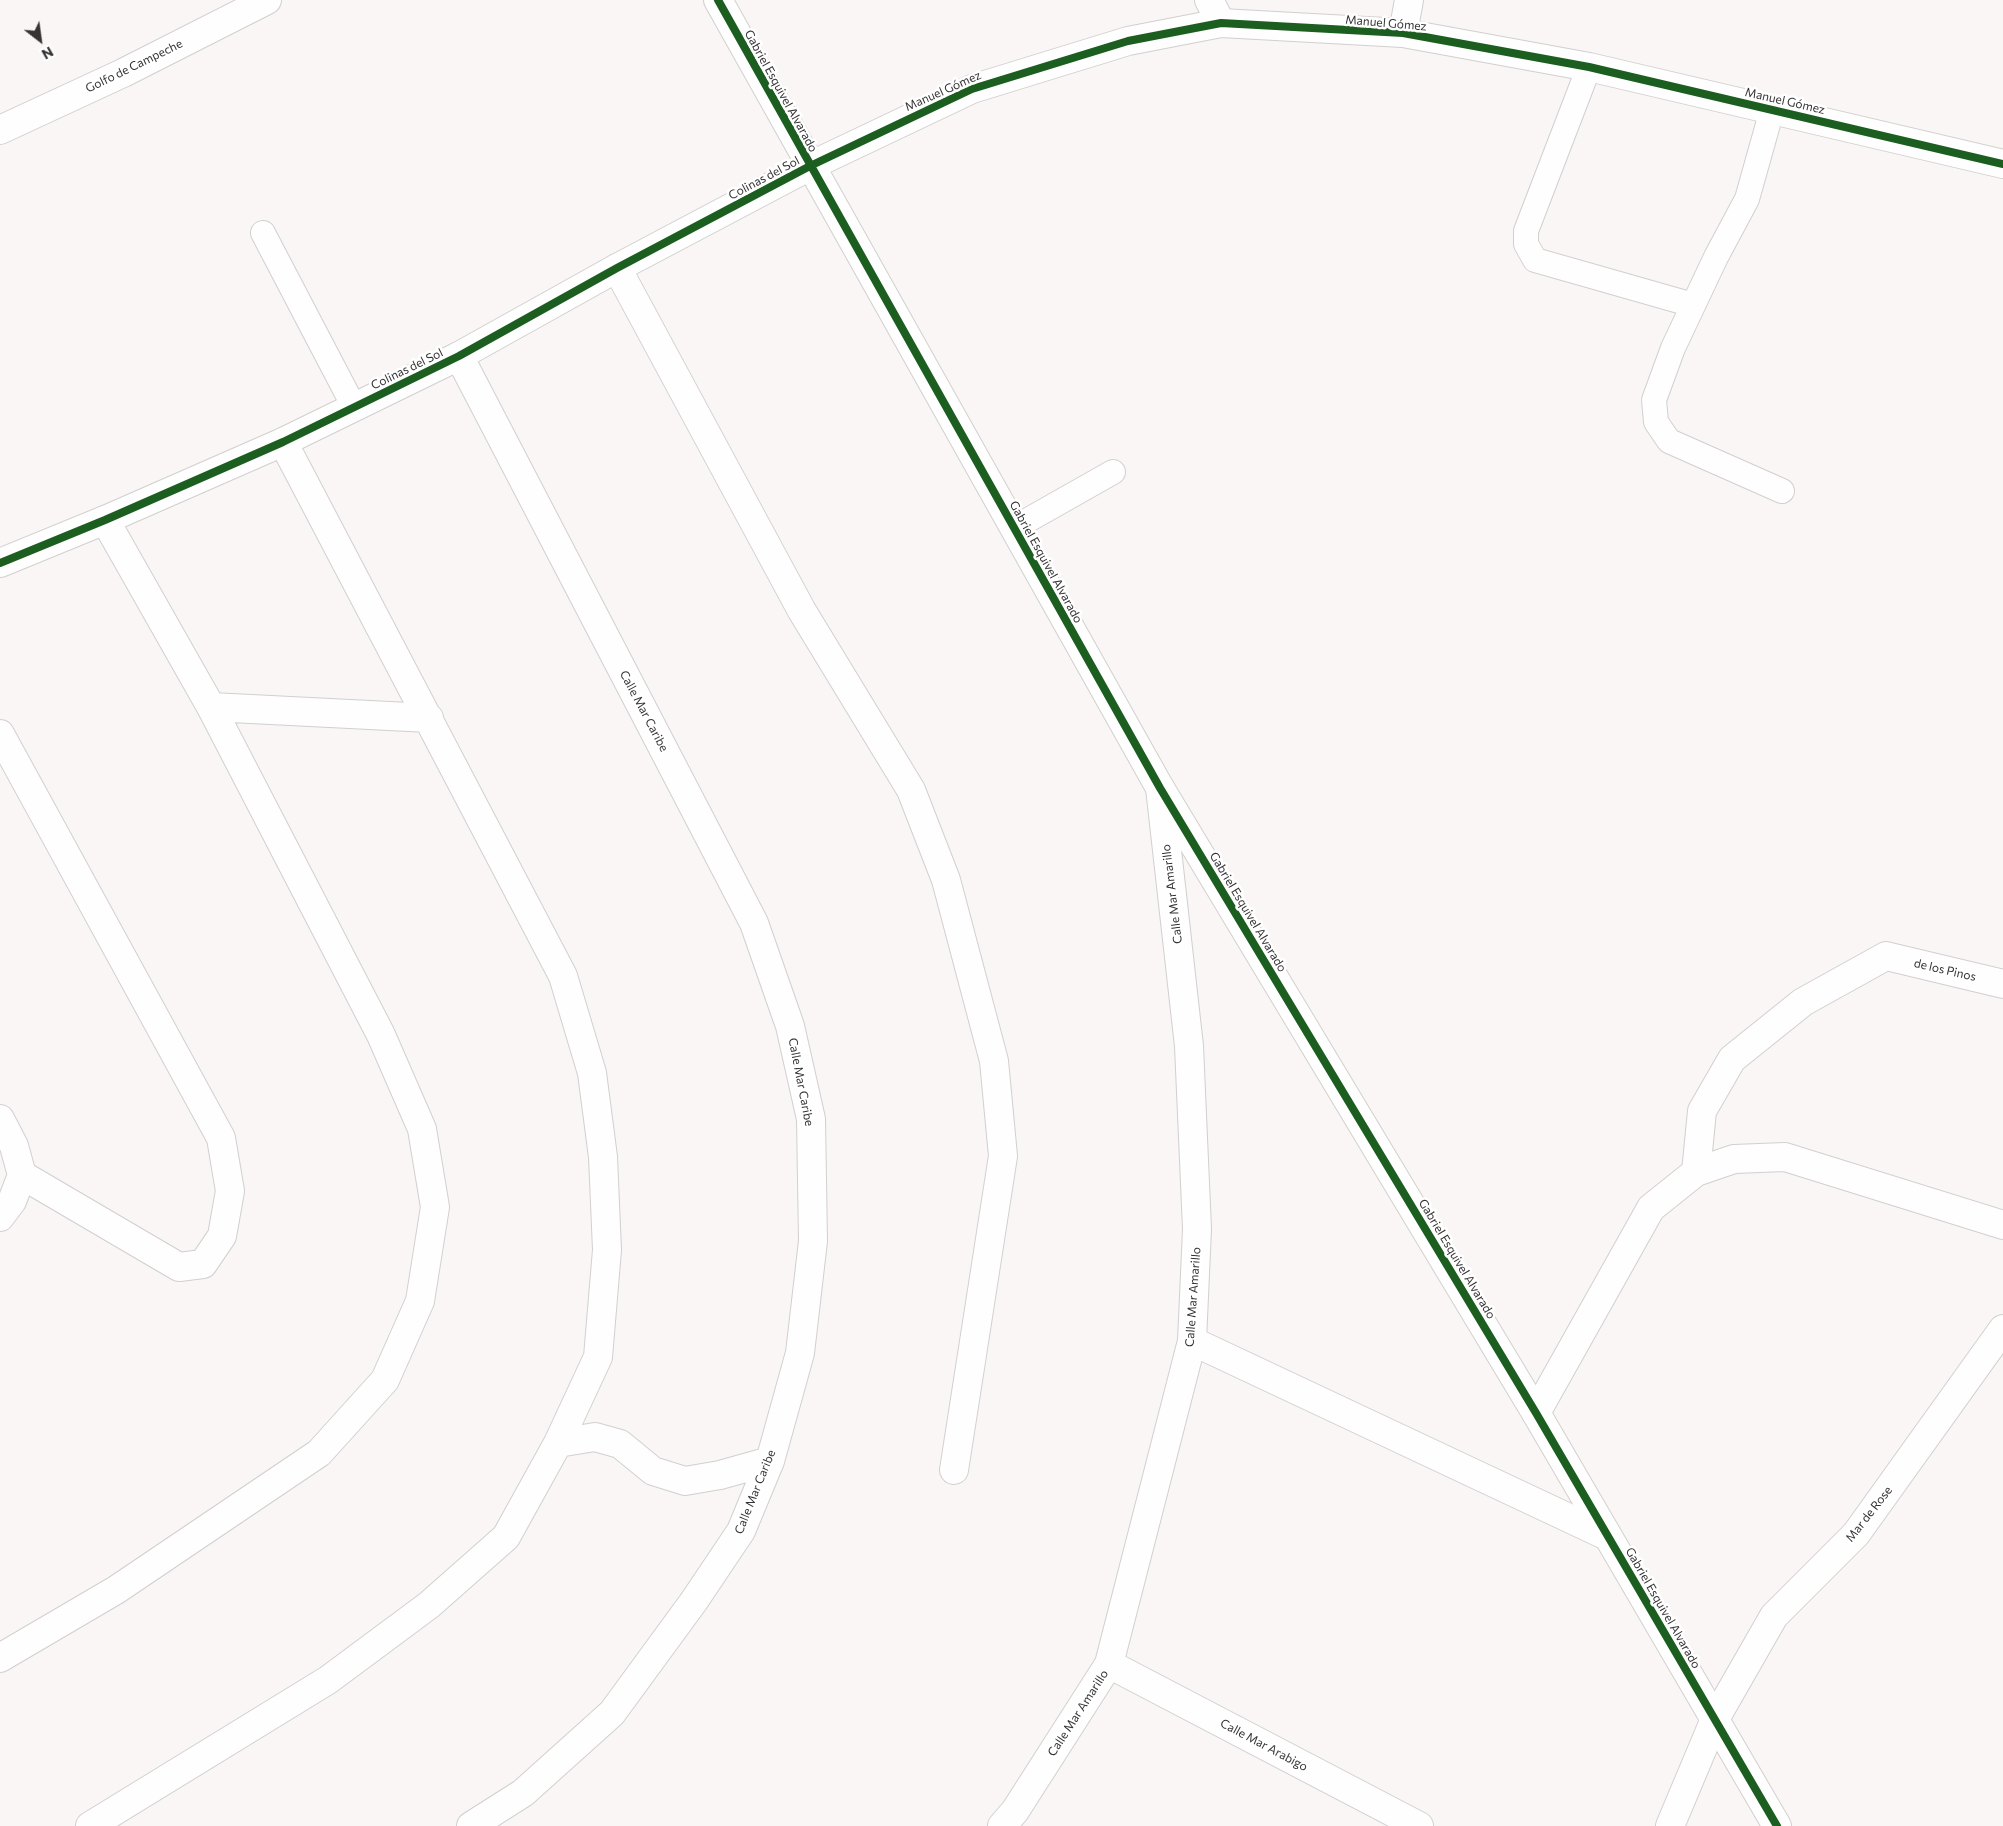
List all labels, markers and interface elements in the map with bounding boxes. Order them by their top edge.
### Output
street label: Manuel Gómez [1345,12,1427,34]
north arrow [15,15,65,65]
street label: Gabriel Esquivel Alvarado [741,27,821,155]
street label: Golfo de Campeche [83,36,185,96]
text: N [39,43,57,63]
street label: Manuel Gómez [903,68,983,114]
street label: Manuel Gómez [1744,85,1826,117]
street label: Colinas del Sol [726,153,802,203]
street label: Colinas del Sol [369,345,445,393]
street label: Gabriel Esquivel Alvarado [1006,498,1086,626]
street label: Calle Mar Caribe [617,668,671,754]
street label: Calle Mar Amarillo [1159,843,1185,945]
street label: Gabriel Esquivel Alvarado [1206,849,1290,975]
street label: de los Pinos [1912,956,1978,984]
street label: Calle Mar Caribe [785,1037,817,1127]
street label: Gabriel Esquivel Alvarado [1415,1196,1499,1322]
street label: Calle Mar Amarillo [1182,1247,1204,1347]
street label: Calle Mar Caribe [732,1448,778,1536]
street label: Mar de Rose [1843,1483,1895,1545]
street label: Gabriel Esquivel Alvarado [1622,1545,1704,1671]
street label: Calle Mar Amarillo [1045,1667,1111,1759]
street label: Calle Mar Arabigo [1218,1716,1310,1774]

